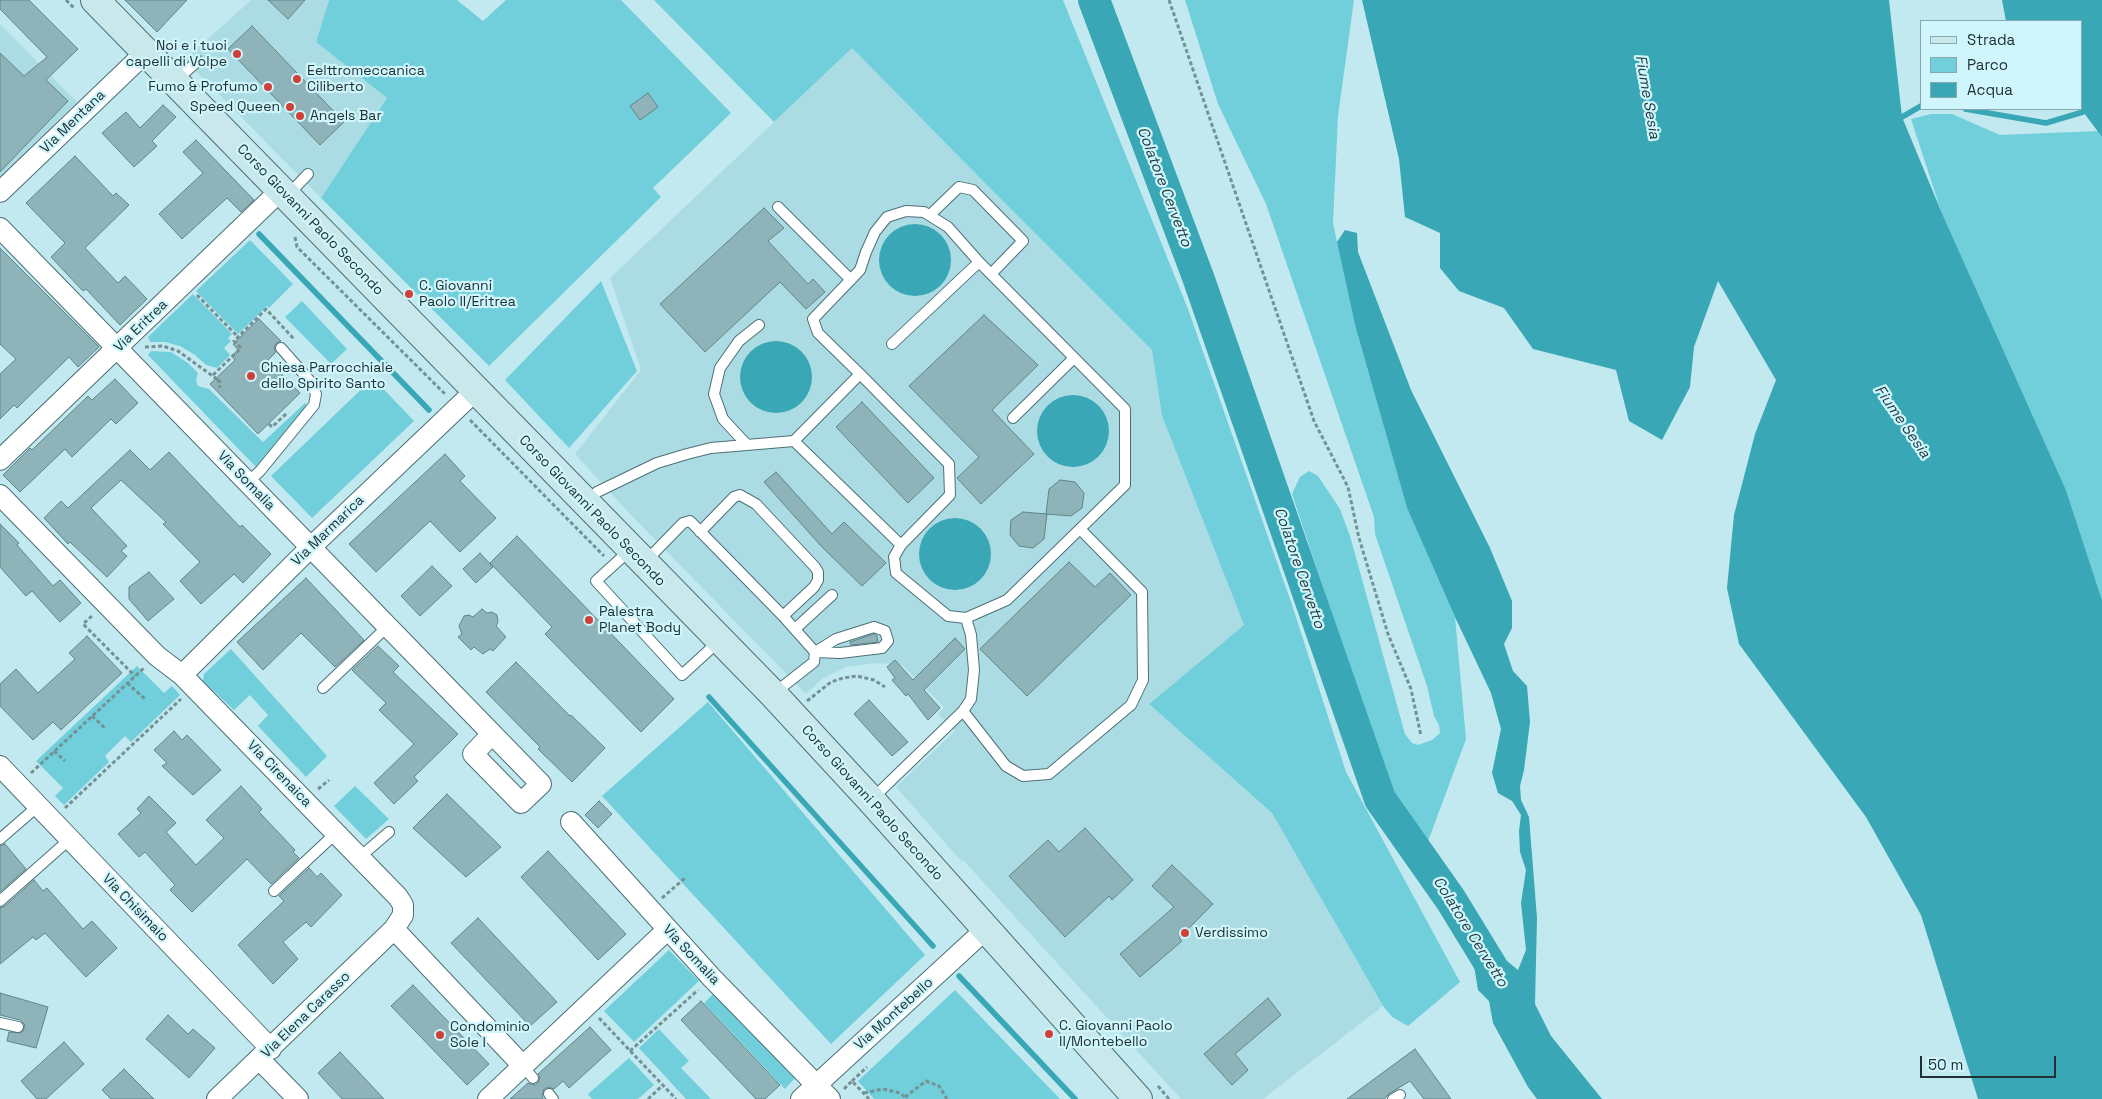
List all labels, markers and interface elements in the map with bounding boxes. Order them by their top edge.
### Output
legend [1920,20,2082,110]
text: Strada [1967,30,2015,49]
place label: Noi e i tuoi capelli di Volpe [126,38,227,70]
marker: Noi e i tuoi capelli di Volpe [231,48,243,60]
water label: Fiume Sesia [1631,54,1663,140]
text: Parco [1967,55,2008,74]
place label: Eelttromeccanica Ciliberto [307,63,425,95]
marker: Eelttromeccanica Ciliberto [291,73,303,85]
place label: Fumo & Profumo [148,79,258,95]
text: Acqua [1967,80,2013,99]
marker: Fumo & Profumo [262,81,274,93]
street label: Via Mentana [37,87,109,157]
place label: Speed Queen [190,99,280,115]
marker: Speed Queen [284,101,296,113]
place label: Angels Bar [310,108,382,124]
marker: Angels Bar [294,110,306,122]
water label: Colatore Cervetto [1133,125,1195,249]
street label: Corso Giovanni Paolo Secondo [233,141,387,299]
place label: C. Giovanni Paolo II/Eritrea [419,278,516,310]
marker: C. Giovanni Paolo II/Eritrea [403,288,415,300]
street label: Via Eritrea [111,296,171,356]
place label: Chiesa Parrocchiale dello Spirito Santo [261,360,393,392]
marker: Chiesa Parrocchiale dello Spirito Santo [245,370,257,382]
water label: Fiume Sesia [1870,382,1934,462]
street label: Corso Giovanni Paolo Secondo [515,432,669,590]
street label: Via Somalia [214,448,278,514]
street label: Via Marmarica [288,492,368,570]
water label: Colatore Cervetto [1270,505,1328,631]
place label: Palestra Planet Body [599,604,681,636]
marker: Palestra Planet Body [583,614,595,626]
street label: Corso Giovanni Paolo Secondo [798,722,946,884]
street label: Via Cirenaica [243,737,315,811]
street label: Via Chisimaio [98,871,172,945]
water label: Colatore Cervetto [1429,874,1511,990]
street label: Via Somalia [659,921,723,989]
place label: Verdissimo [1195,925,1268,941]
marker: Verdissimo [1179,927,1191,939]
street label: Via Elena Carasso [258,968,354,1062]
street label: Via Montebello [851,974,937,1054]
place label: C. Giovanni Paolo II/Montebello [1059,1018,1173,1050]
place label: Condominio Sole I [450,1019,530,1052]
marker: C. Giovanni Paolo II/Montebello [1043,1028,1055,1040]
marker: Condominio Sole I [434,1029,446,1041]
scale bar [1922,1046,2058,1078]
text: 50 m [1928,1055,1963,1074]

